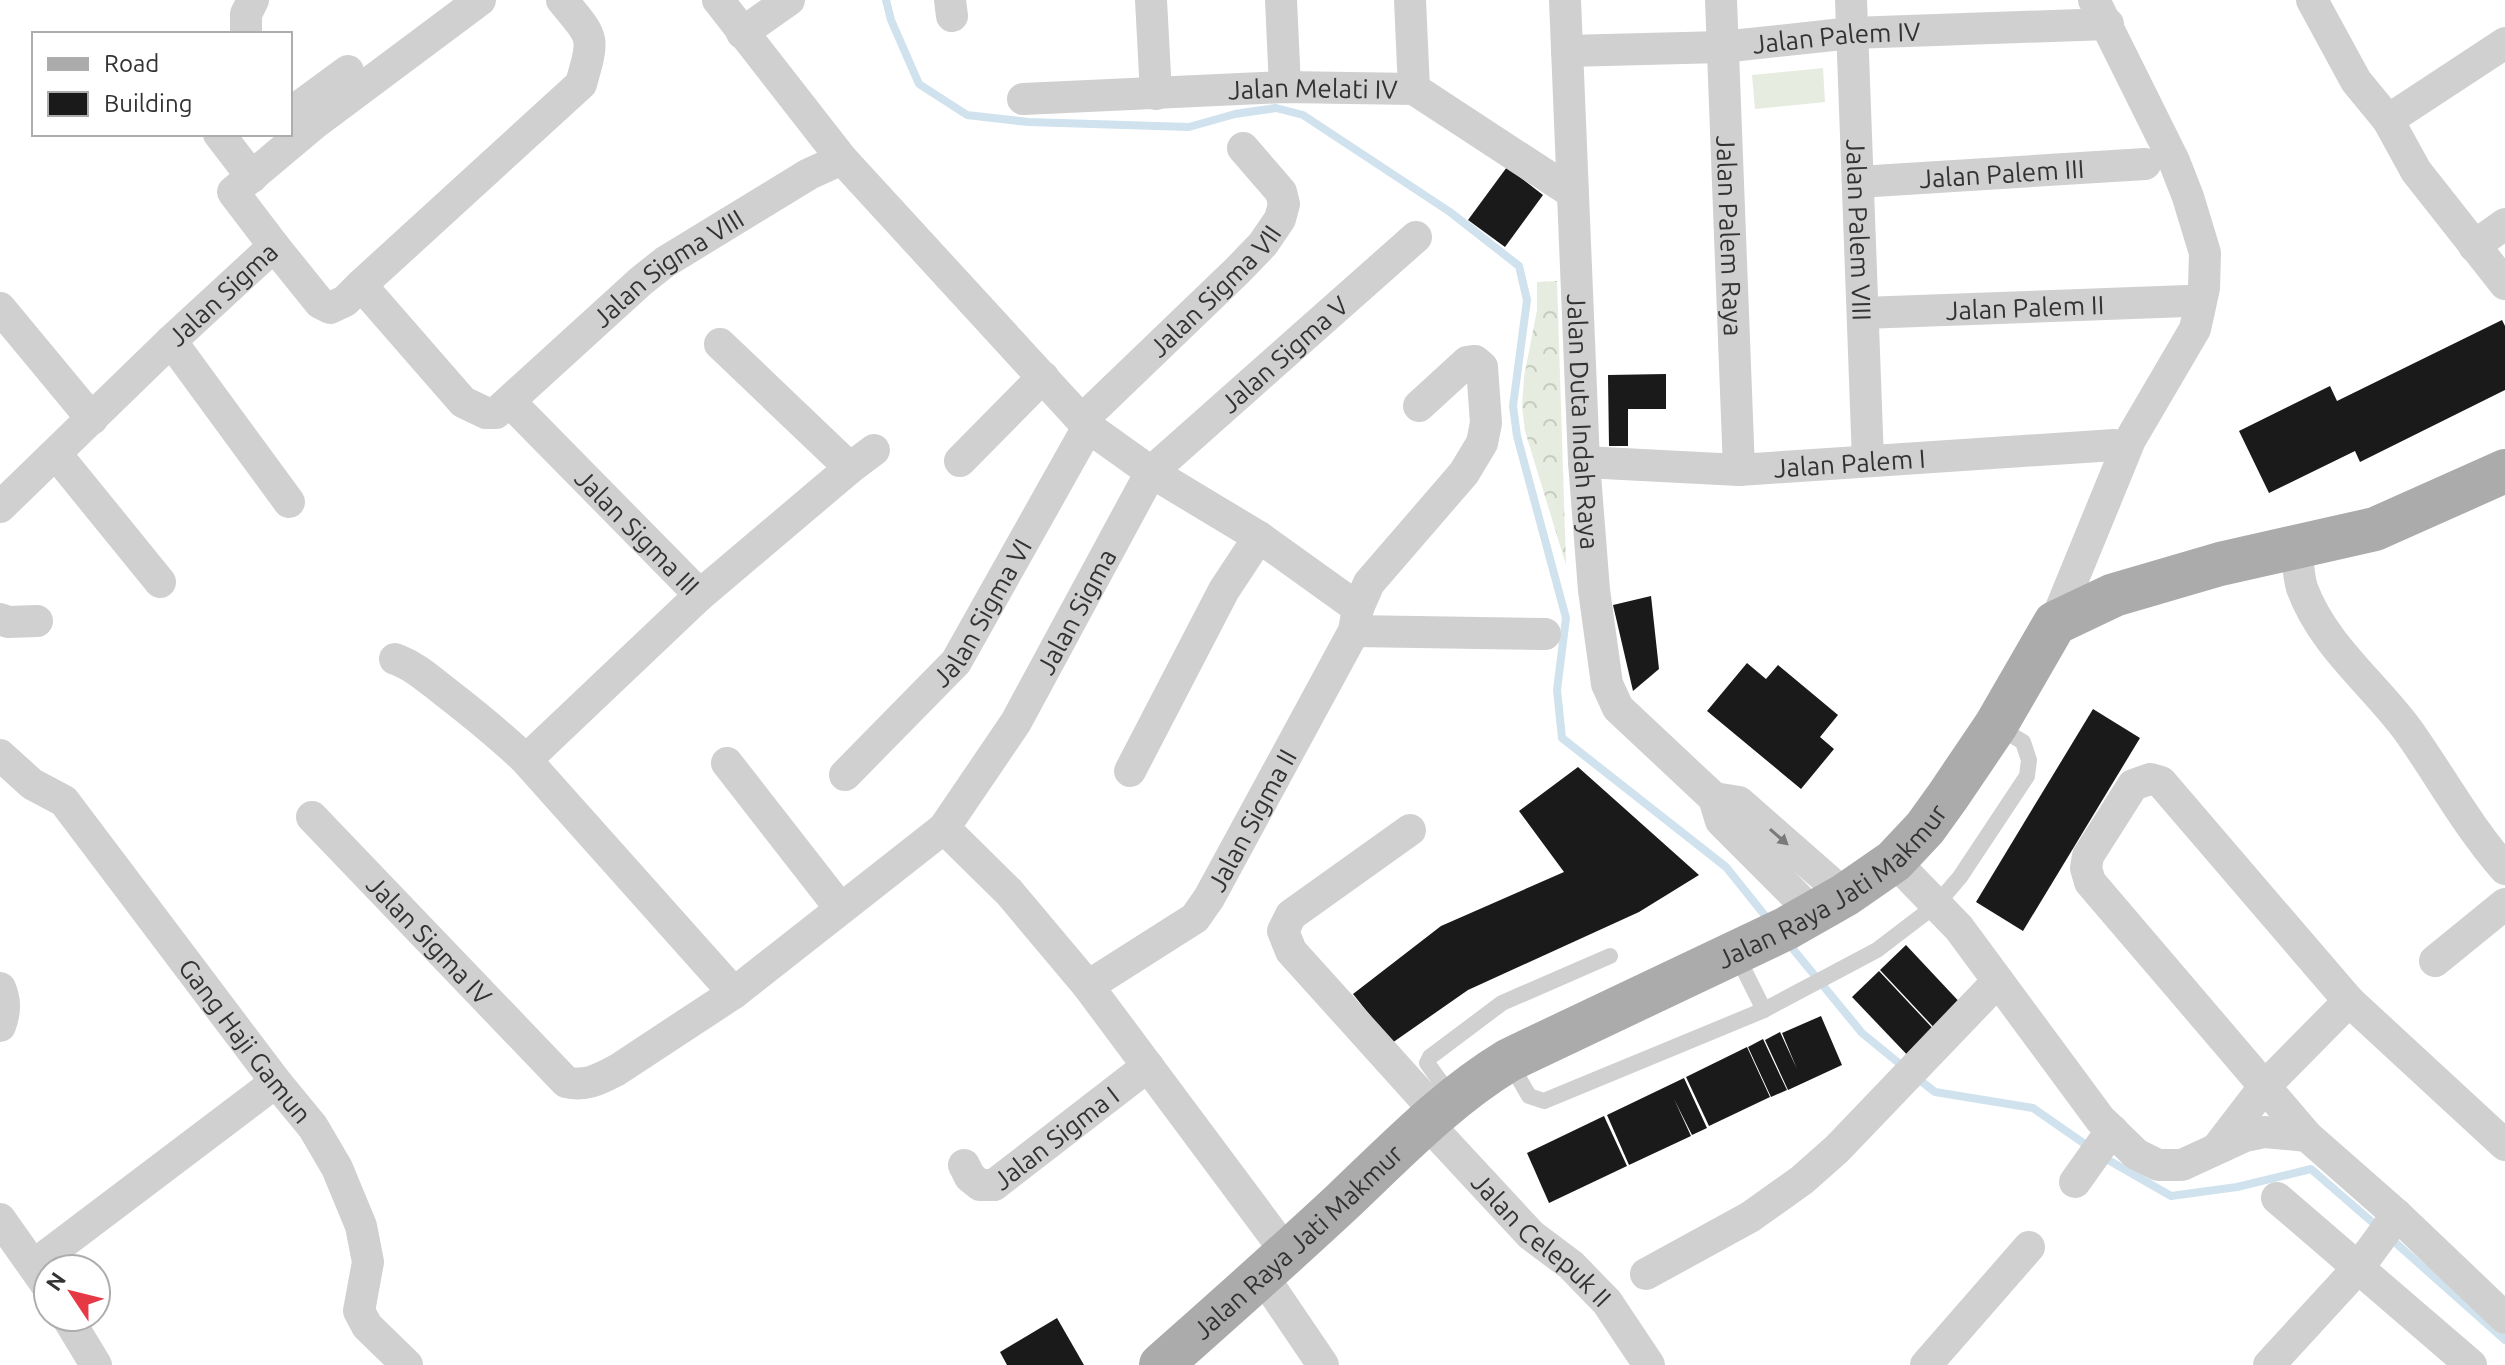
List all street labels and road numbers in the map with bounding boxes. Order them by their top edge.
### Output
street label: Jalan Palem IV [1751,16,1922,58]
street label: Jalan Melati IV [1227,72,1398,104]
street label: Jalan Palem Raya [1712,135,1748,337]
street label: Jalan Palem VIII [1842,138,1877,321]
street label: Jalan Palem III [1918,153,2085,193]
street label: Jalan Sigma VIII [586,203,749,333]
street label: Jalan Sigma VII [1141,216,1283,364]
street label: Jalan Sigma [162,236,283,351]
street label: Jalan Sigma V [1213,290,1353,420]
street label: Jalan Palem II [1945,290,2105,324]
street label: Jalan Duta Indah Raya [1563,293,1605,551]
street label: Jalan Palem I [1773,443,1926,482]
street label: Jalan Sigma III [570,463,706,600]
street label: Jalan Sigma VI [926,534,1037,692]
street label: Jalan Sigma [1030,544,1121,679]
street label: Jalan Sigma II [1201,744,1302,896]
street label: Jalan Raya Jati Makmur [1712,798,1952,974]
street label: Jalan Sigma IV [361,869,498,1010]
street label: Gang Haji Gamun [173,953,318,1128]
street label: Jalan Sigma I [987,1080,1124,1195]
street label: Jalan Raya Jati Makmur [1187,1138,1408,1345]
street label: Jalan Celepuk II [1466,1167,1617,1312]

